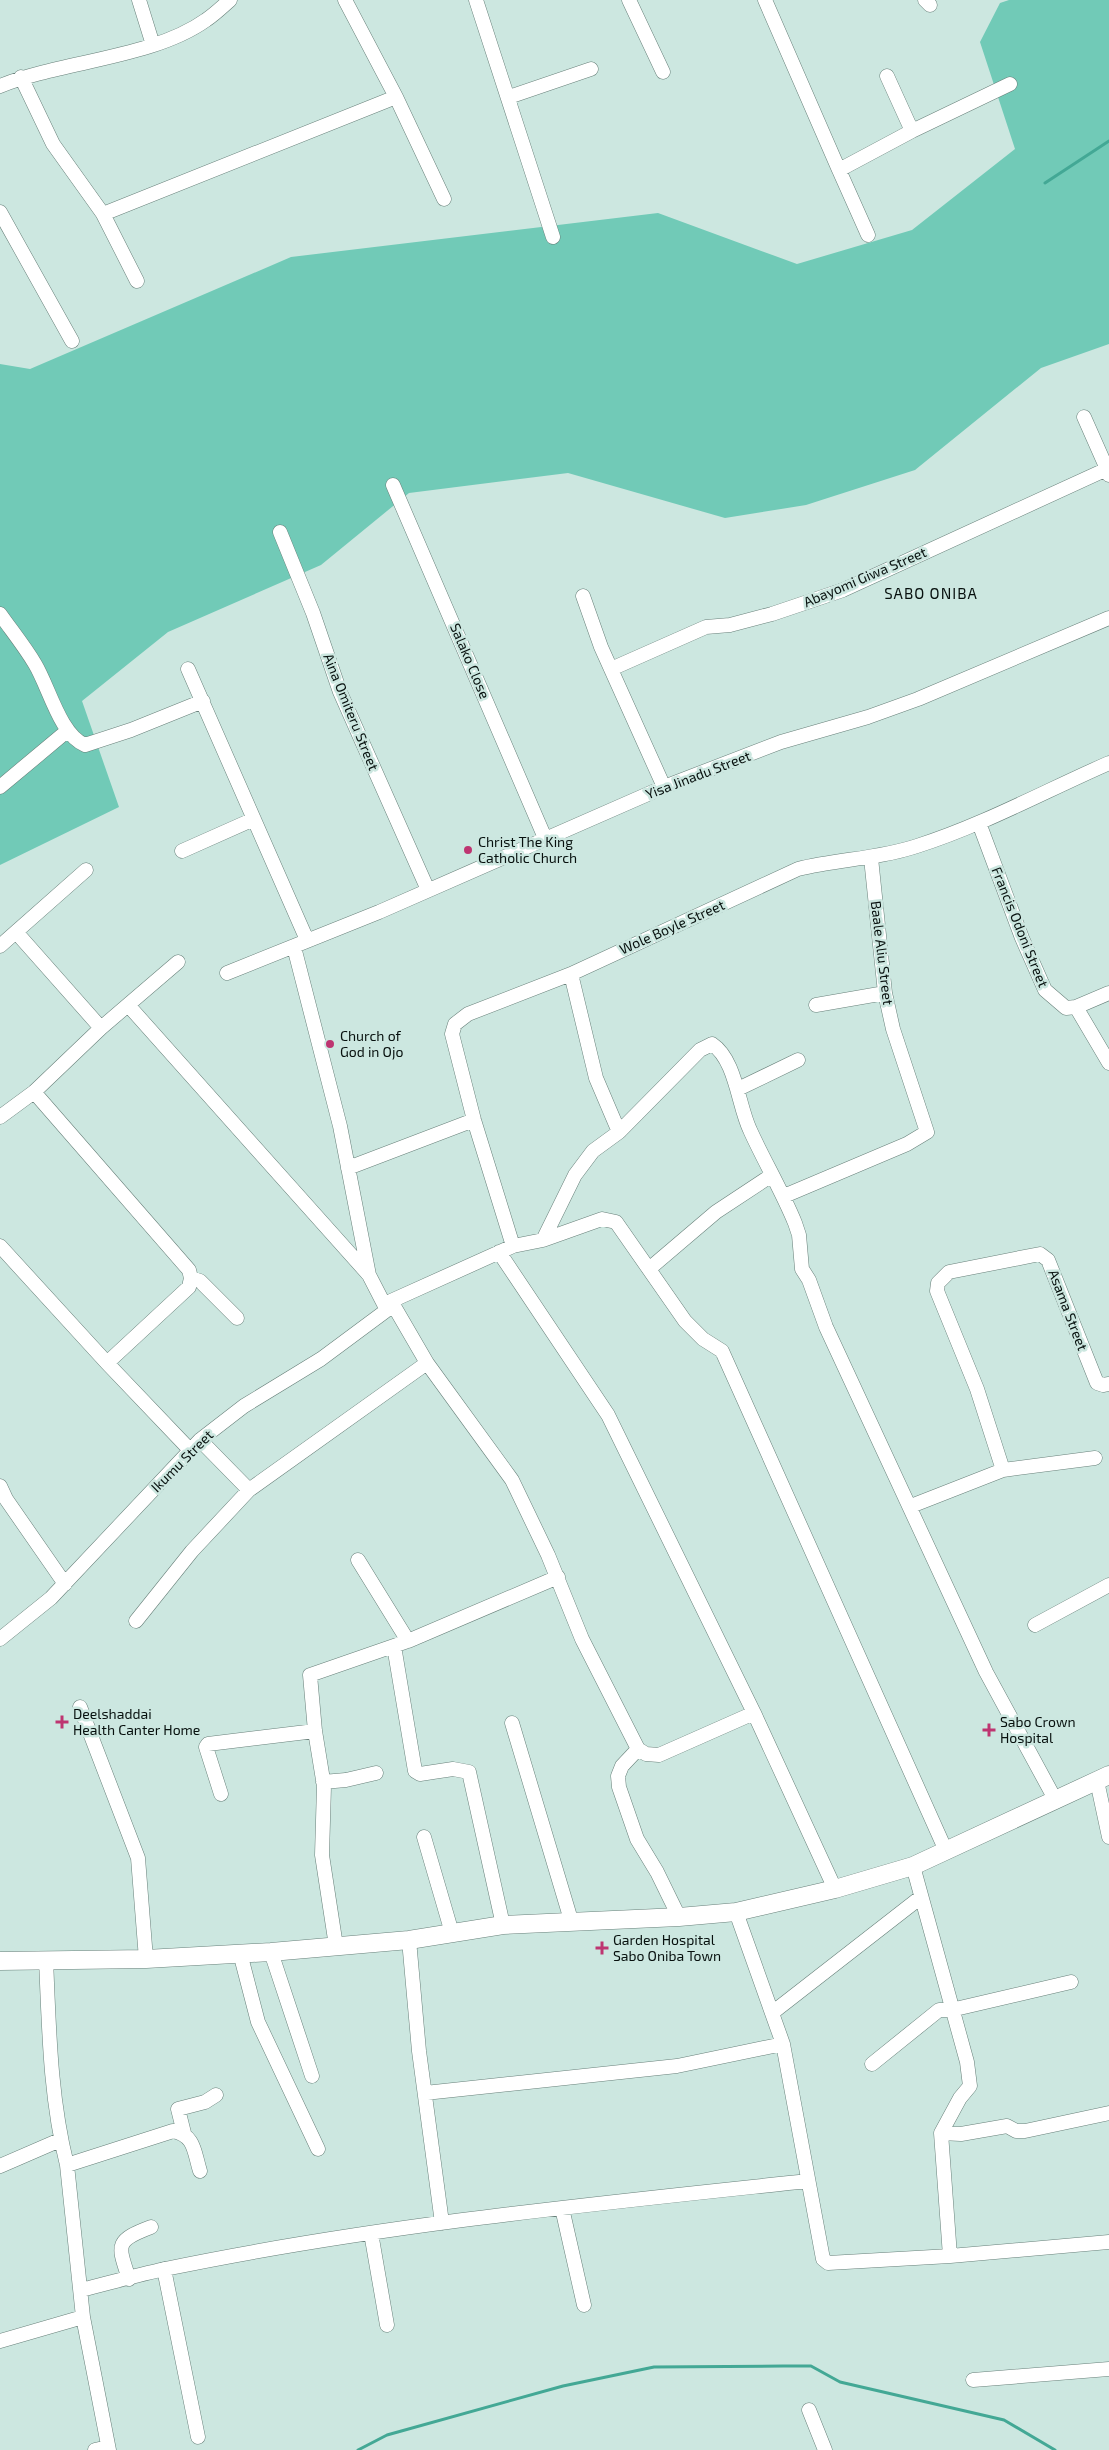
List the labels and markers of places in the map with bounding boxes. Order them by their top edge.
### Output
place label: Christ The King Catholic Church [478,833,577,866]
marker: Christ The King Catholic Church [462,844,474,856]
place label: Church of God in Ojo [340,1027,403,1060]
marker: Church of God in Ojo [324,1038,336,1050]
place label: Deelshaddai Health Canter Home [73,1705,200,1738]
place label: Sabo Crown Hospital [1000,1713,1076,1746]
marker: Deelshaddai Health Canter Home [55,1715,69,1729]
marker: Sabo Crown Hospital [982,1723,996,1737]
place label: Garden Hospital Sabo Oniba Town [613,1931,721,1964]
marker: Garden Hospital Sabo Oniba Town [595,1941,609,1955]

